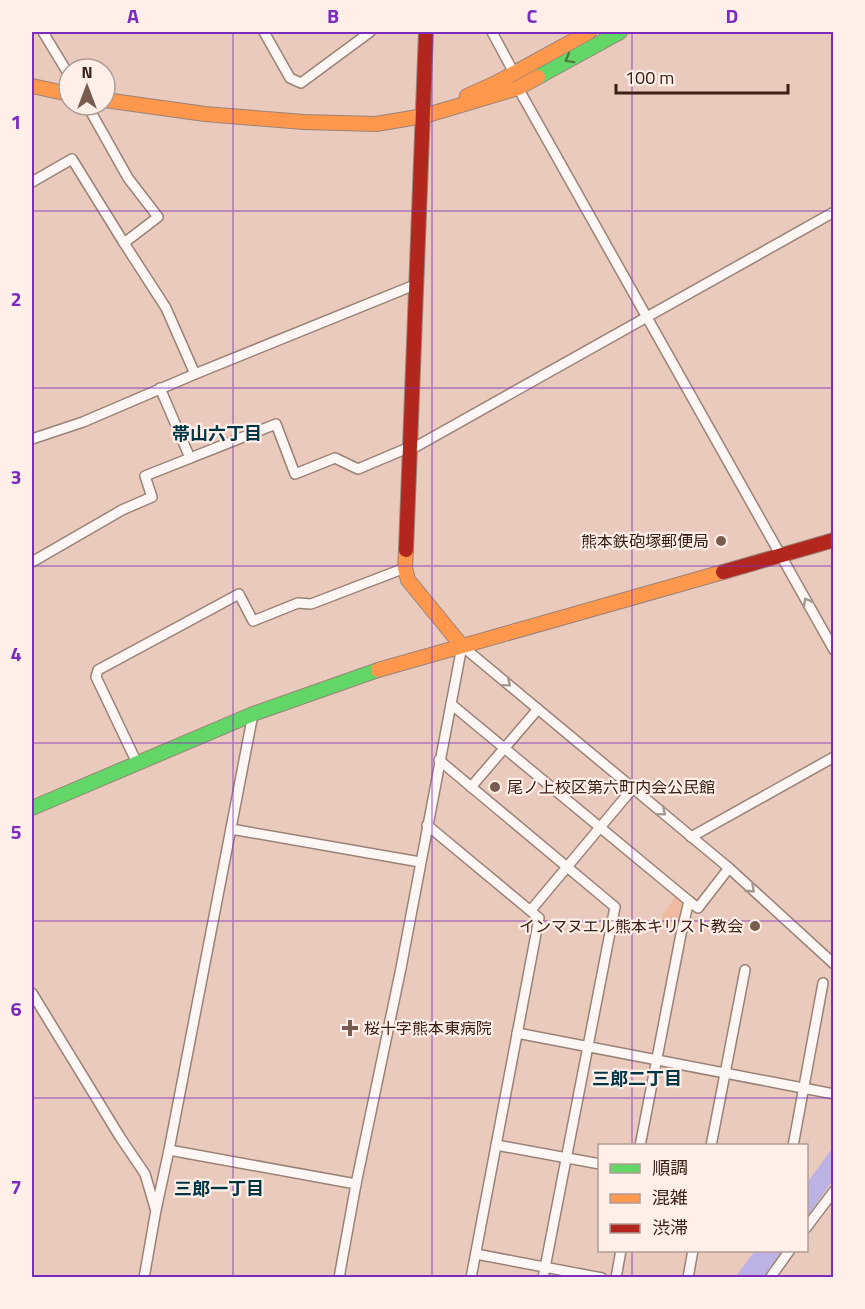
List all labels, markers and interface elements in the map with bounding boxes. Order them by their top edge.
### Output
text: A [127,0,139,31]
text: B [327,0,339,31]
text: C [527,0,538,31]
text: D [726,0,738,31]
one-way arrow [565,52,575,63]
north arrow [57,57,117,117]
scale bar [616,57,788,95]
text: N [81,60,93,84]
text: 100 m [625,64,674,91]
text: 1 [10,106,22,137]
text: 2 [10,283,22,314]
district label: 帯山六丁目 [172,420,262,447]
text: 3 [10,461,22,492]
place label: 熊本鉄砲塚郵便局 [581,529,709,553]
marker: 熊本鉄砲塚郵便局 [714,534,728,548]
one-way arrow [803,598,814,608]
text: 4 [10,638,22,669]
one-way arrow [500,676,511,687]
place label: 尾ノ上校区第六町内会公民館 [507,775,715,799]
marker: 尾ノ上校区第六町内会公民館 [488,780,502,794]
one-way arrow [655,805,666,816]
text: 5 [10,816,22,847]
one-way arrow [744,881,755,892]
place label: インマヌエル熊本キリスト教会 [519,914,743,938]
marker: インマヌエル熊本キリスト教会 [748,919,762,933]
text: 6 [10,993,22,1024]
place label: 桜十字熊本東病院 [364,1016,492,1040]
marker: 桜十字熊本東病院 [341,1019,359,1037]
district label: 三郎二丁目 [592,1065,682,1092]
legend [598,1144,808,1252]
text: 順調 [652,1154,688,1181]
text: 7 [10,1171,22,1202]
district label: 三郎一丁目 [174,1175,264,1202]
text: 混雑 [652,1184,688,1211]
text: 渋滞 [652,1214,688,1241]

